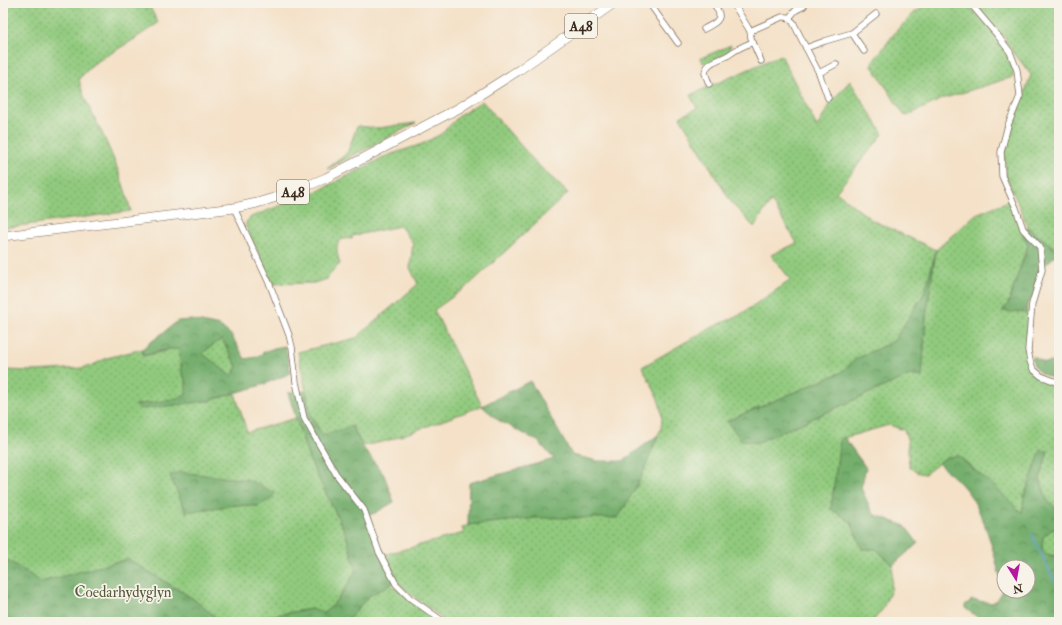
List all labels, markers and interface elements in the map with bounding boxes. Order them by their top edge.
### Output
road number: A48 [565,14,597,38]
road number: A48 [277,180,309,204]
north arrow [996,559,1036,599]
text: N [1011,581,1025,596]
park label: Coedarhydyglyn [75,583,172,602]

